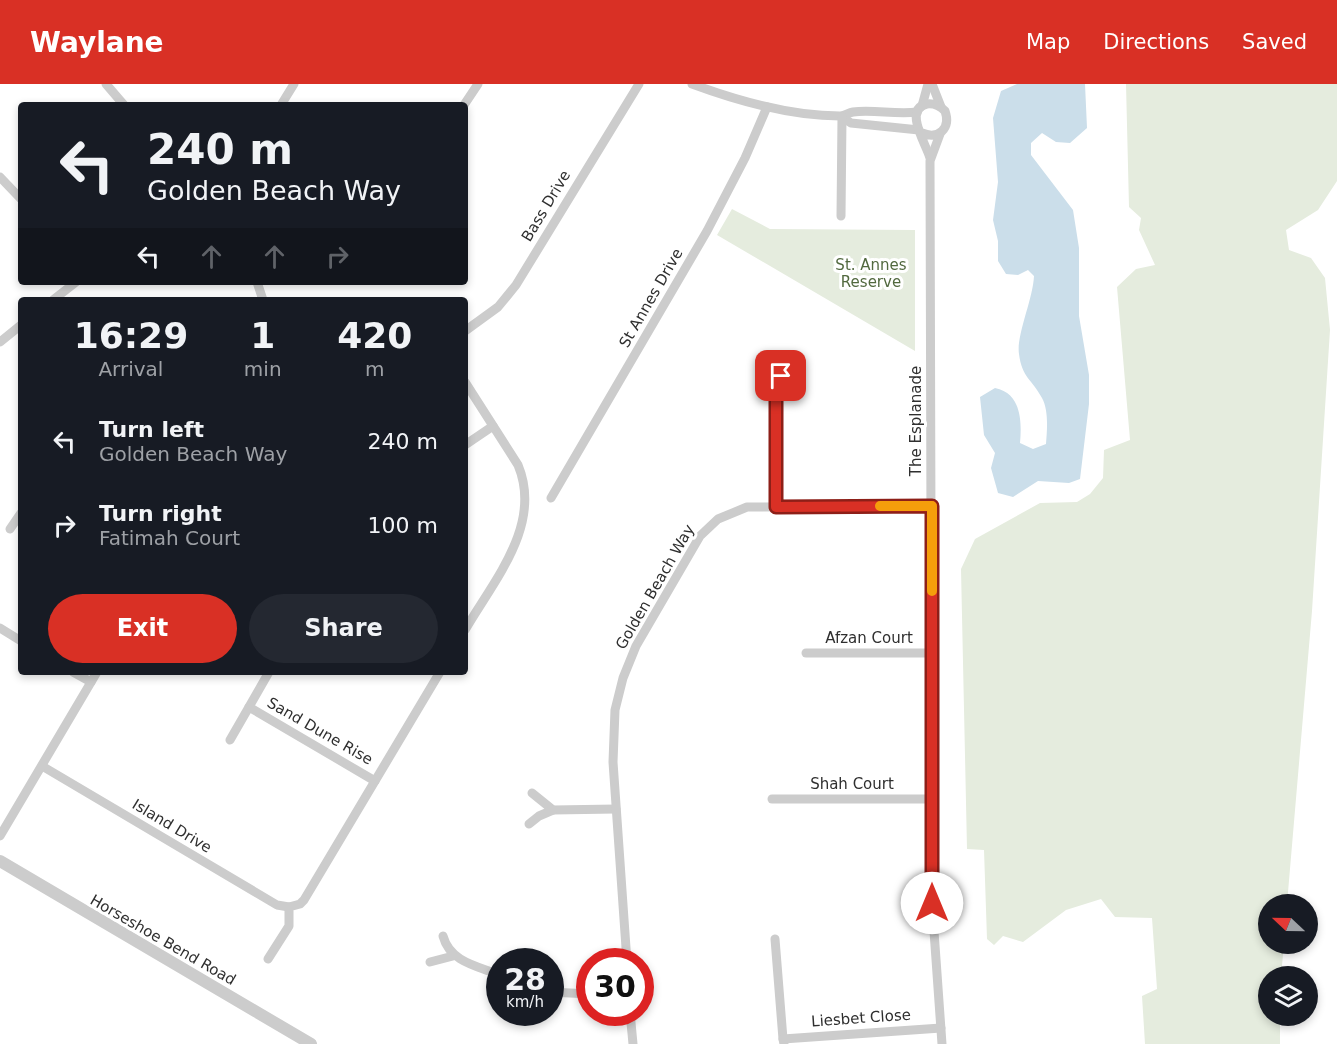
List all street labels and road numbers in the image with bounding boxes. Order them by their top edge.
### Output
street label: Bass Drive [518,167,574,245]
street label: St Annes Drive [615,245,687,351]
street label: The Esplanade [907,366,925,477]
street label: Golden Beach Way [612,521,698,653]
street label: Afzan Court [825,629,913,647]
street label: Sand Dune Rise [264,694,376,768]
street label: Shah Court [810,775,894,793]
street label: Island Drive [129,795,215,857]
street label: Horseshoe Bend Road [87,891,239,989]
street label: Liesbet Close [811,1006,911,1030]

